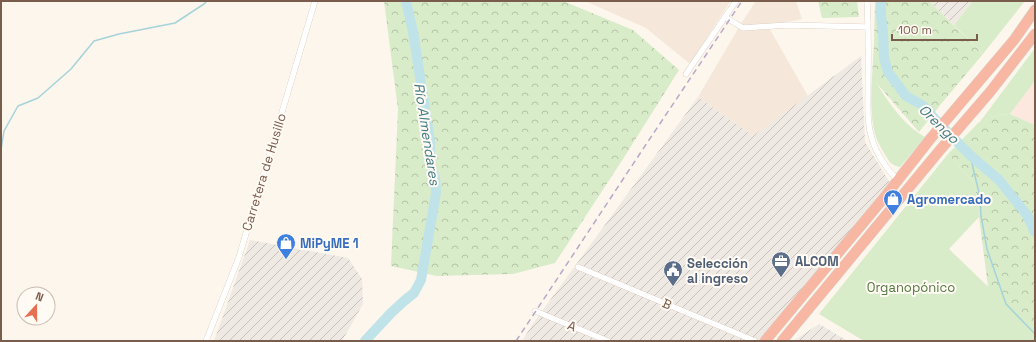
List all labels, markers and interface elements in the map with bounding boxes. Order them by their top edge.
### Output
scale bar [892,16,977,42]
text: 100 m [898,22,932,38]
water label: Río Almendares [410,82,444,187]
water label: Orengo [915,101,963,148]
street label: Carretera de Husillo [238,111,290,233]
shop icon: Agromercado [882,188,904,216]
place label: Agromercado [907,191,991,208]
shop icon: MiPyME 1 [275,232,297,260]
place label: MiPyME 1 [300,235,359,252]
office icon: ALCOM [770,250,792,278]
place label: ALCOM [795,253,839,270]
place label: Selección al ingreso [687,255,748,287]
public building icon: Selección al ingreso [662,259,684,287]
park label: Organopónico [867,279,955,296]
north arrow [16,286,56,326]
text: N [34,289,46,305]
street label: B [660,294,674,314]
street label: A [565,317,579,335]

